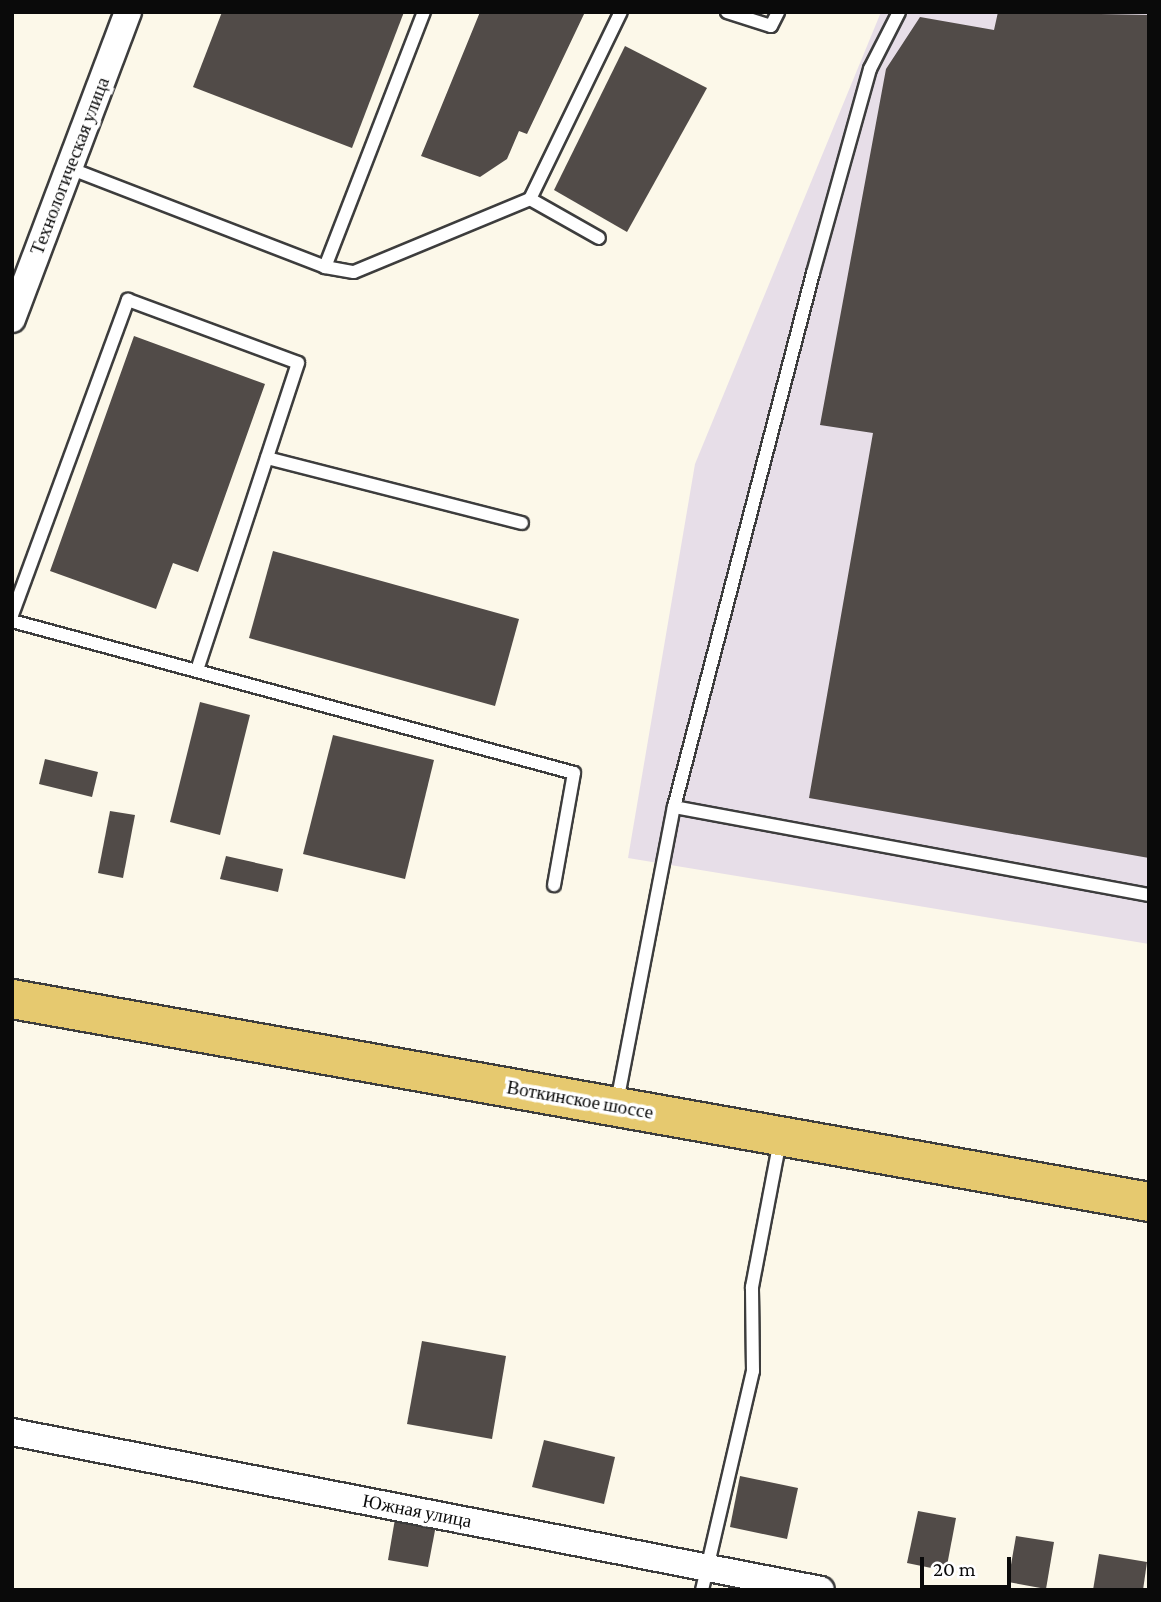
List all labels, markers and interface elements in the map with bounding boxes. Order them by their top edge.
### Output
street label: Технологическая улица [26,74,114,258]
street label: Воткинское шоссе [505,1076,655,1124]
street label: Южная улица [360,1489,474,1533]
scale bar [923,1542,1014,1586]
text: 20 m [933,1557,976,1581]

